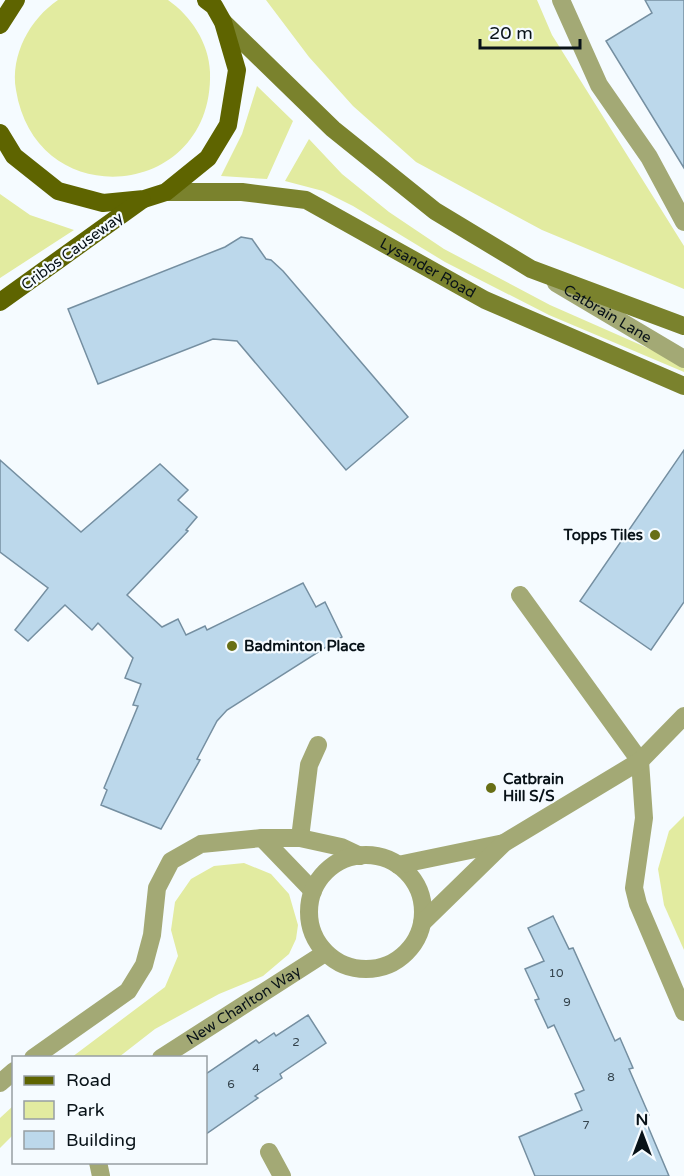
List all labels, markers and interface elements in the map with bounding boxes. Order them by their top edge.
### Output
scale bar [480,12,580,50]
text: 20 m [489,22,533,44]
street label: Cribbs Causeway [18,208,126,294]
street label: Lysander Road [377,234,479,302]
street label: Catbrain Lane [560,280,655,347]
place label: Topps Tiles [563,526,643,545]
marker: Topps Tiles [648,528,662,542]
place label: Badminton Place [244,637,366,655]
marker: Badminton Place [225,639,239,653]
place label: Catbrain Hill S/S [503,770,564,805]
marker: Catbrain Hill S/S [484,781,498,795]
street label: New Charlton Way [183,962,304,1048]
house number: 10 [548,966,564,980]
house number: 9 [563,995,571,1009]
house number: 2 [292,1035,300,1049]
legend [12,1056,207,1164]
house number: 4 [252,1061,260,1075]
text: Road [66,1069,111,1091]
house number: 8 [607,1070,615,1084]
house number: 6 [227,1077,235,1091]
text: Park [66,1099,105,1121]
north arrow [612,1104,672,1164]
text: N [636,1110,648,1130]
house number: 7 [582,1118,590,1132]
text: Building [66,1129,136,1151]

